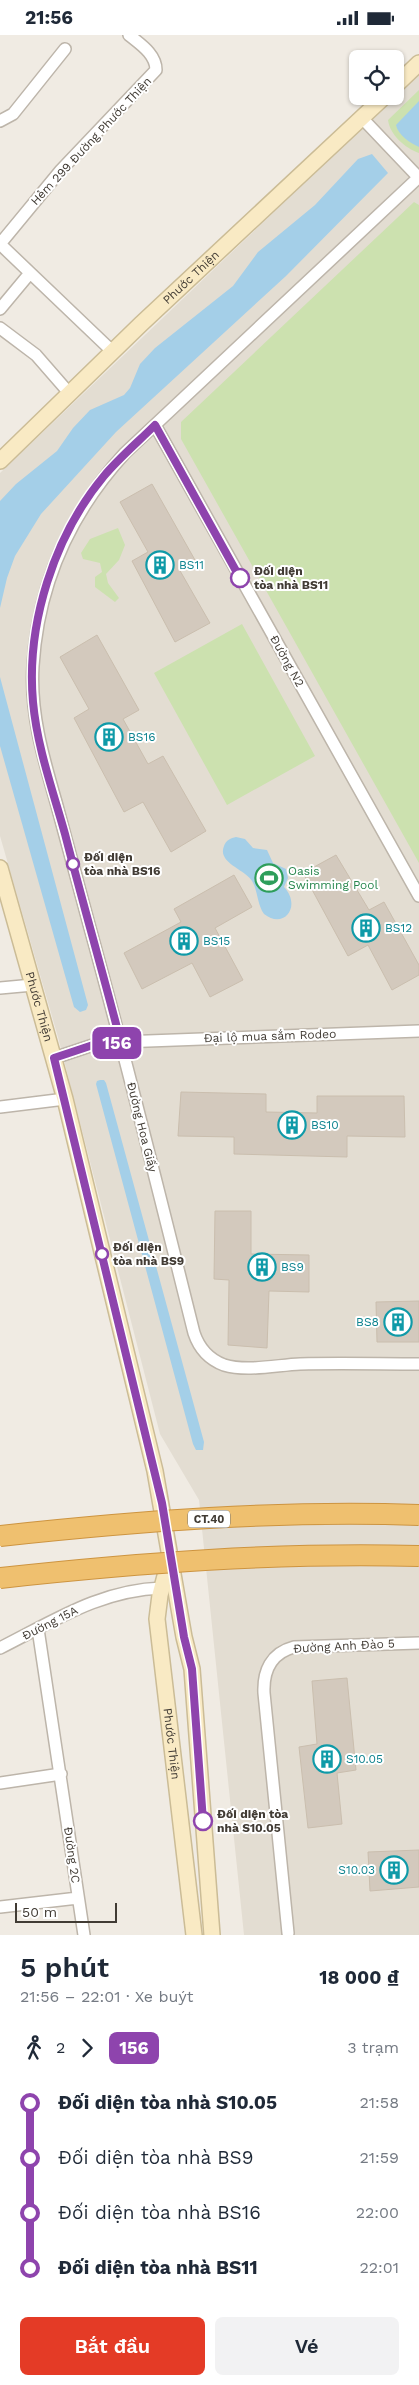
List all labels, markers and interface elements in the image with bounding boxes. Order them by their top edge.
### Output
text: 21:56 [25,6,73,29]
map controls [349,50,404,105]
button: locate [349,50,404,105]
street label: Hẻm 299 Đường Phước Thiện [28,74,154,208]
street label: Phước Thiện [160,248,222,307]
building icon: BS11 [145,550,175,580]
place label: BS11 [179,558,204,572]
place label: Đối diện tòa nhà BS11 [254,564,328,592]
marker: Đối diện tòa nhà BS11 [230,568,250,588]
street label: Đường N2 [267,633,307,689]
building icon: BS16 [94,722,124,752]
place label: BS16 [128,730,156,744]
place label: Đối diện tòa nhà BS16 [84,850,160,878]
marker: Đối diện tòa nhà BS16 [66,857,80,871]
sports icon: Oasis Swimming Pool [254,863,284,893]
place label: Oasis Swimming Pool [288,864,378,892]
building icon: BS12 [351,913,381,943]
place label: BS12 [385,921,412,935]
building icon: BS15 [169,926,199,956]
place label: BS15 [203,934,230,948]
street label: Phước Thiện [23,970,55,1043]
line badge: 156 [88,1027,146,1059]
street label: Đại lộ mua sắm Rodeo [203,1027,337,1045]
text: 156 [102,1032,132,1053]
street label: Đường Hoa Giấy [124,1080,160,1174]
building icon: BS10 [277,1110,307,1140]
place label: BS10 [311,1118,339,1132]
place label: Đối diện tòa nhà BS9 [113,1240,184,1268]
marker: Đối diện tòa nhà BS9 [95,1247,109,1261]
building icon: BS9 [247,1252,277,1282]
place label: BS9 [281,1260,304,1274]
building icon: BS8 [383,1307,413,1337]
place label: BS8 [356,1315,379,1329]
road number: CT.40 [188,1511,230,1527]
street label: Đường 15A [20,1603,80,1643]
street label: Đường Anh Đào 5 [293,1636,395,1656]
street label: Phước Thiện [160,1707,183,1780]
building icon: S10.05 [312,1744,342,1774]
place label: S10.05 [346,1752,383,1766]
place label: Đối diện tòa nhà S10.05 [217,1807,288,1835]
marker: Đối diện tòa nhà S10.05 [193,1811,213,1831]
street label: Đường 2C [61,1826,83,1884]
building icon: S10.03 [379,1855,409,1885]
place label: S10.03 [338,1863,375,1877]
scale bar [15,1900,118,1923]
text: 50 m [22,1904,57,1920]
text: 5 phút [20,1951,109,1984]
text: 18 000 ₫ [319,1966,399,1989]
text: 21:56 – 22:01 · Xe buýt [20,1987,193,2006]
icon: walk [20,2034,48,2062]
icon: forward [73,2034,101,2062]
text: 156 [119,2037,149,2058]
text: 2 [56,2038,65,2057]
text: 3 trạm [347,2038,399,2057]
text: Đối diện tòa nhà S10.05 [58,2091,277,2114]
text: 21:58 [360,2093,399,2112]
text: Đối diện tòa nhà BS9 [58,2146,254,2169]
text: 21:59 [360,2148,399,2167]
text: Đối diện tòa nhà BS16 [58,2201,261,2224]
text: 22:00 [356,2203,399,2222]
text: Đối diện tòa nhà BS11 [58,2256,258,2279]
text: 22:01 [359,2258,399,2277]
button: Bắt đầu [20,2317,205,2375]
button: Vé [215,2317,399,2375]

